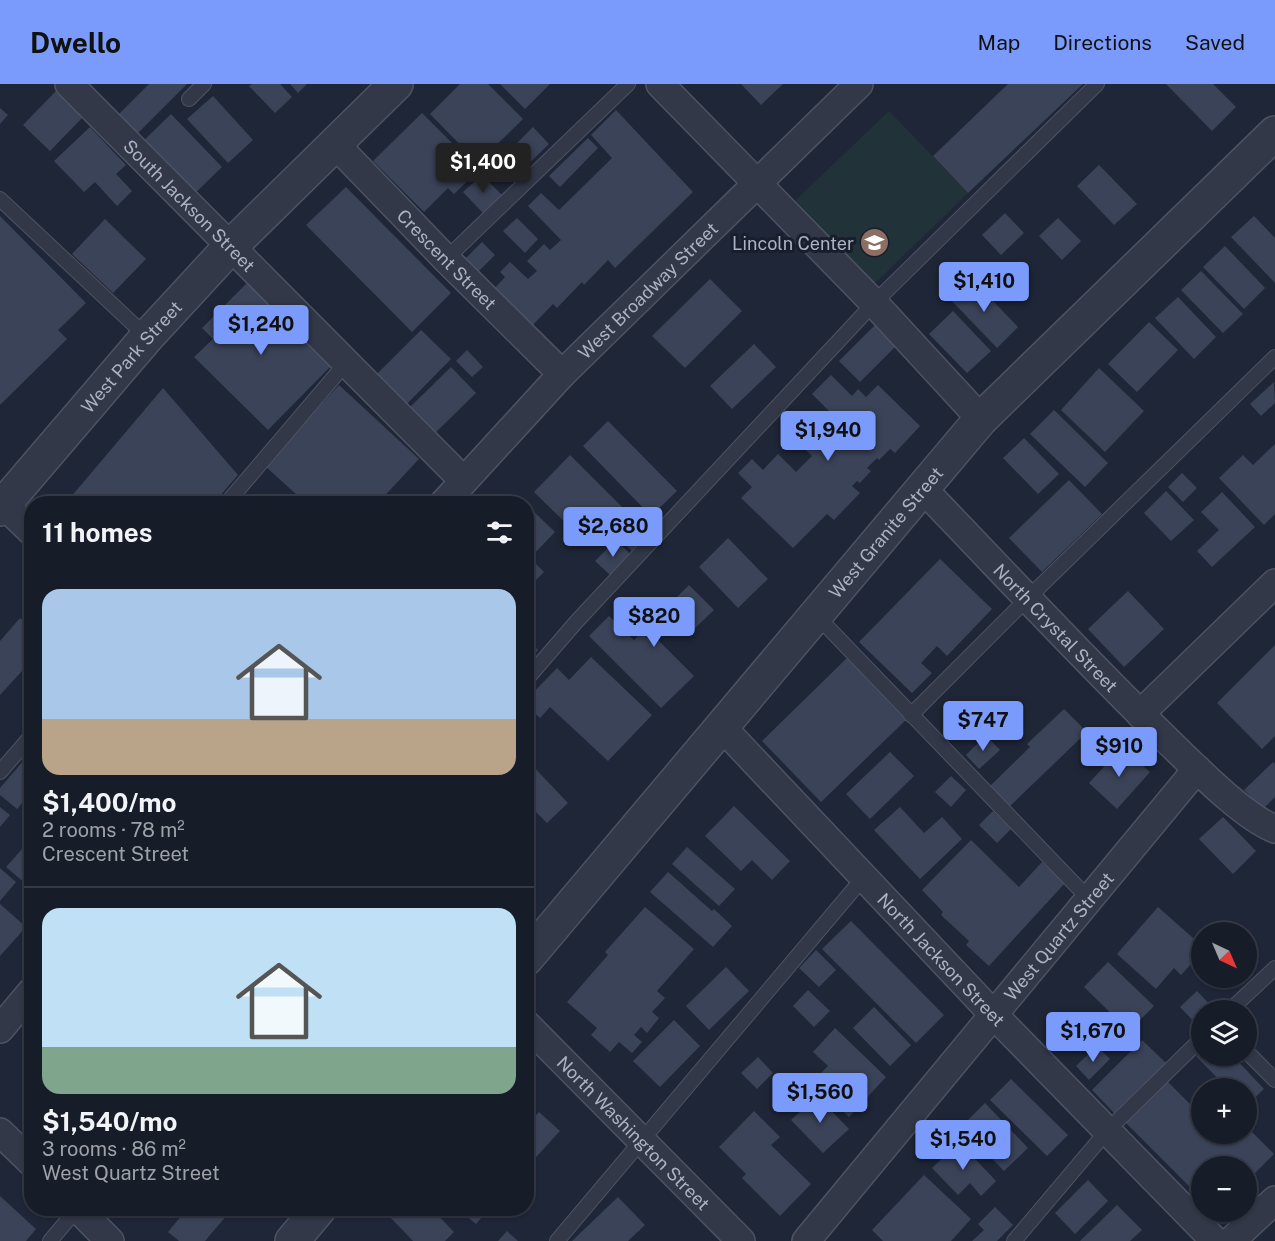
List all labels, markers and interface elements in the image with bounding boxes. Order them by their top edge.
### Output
text: Dwello [30,26,121,59]
text: Map [978,30,1020,55]
text: Directions [1053,30,1152,55]
text: Saved [1185,30,1245,55]
street label: South Jackson Street [120,135,260,276]
pin: $1,400 [434,143,532,194]
text: $1,400 [450,150,516,174]
street label: Crescent Street [393,205,501,314]
street label: West Broadway Street [574,218,722,363]
school or university icon: Lincoln Center [859,227,891,259]
place label: Lincoln Center [732,233,854,254]
pin: $1,410 [935,262,1033,313]
text: $1,410 [953,269,1015,293]
street label: West Park Street [76,296,186,417]
pin: $1,240 [212,305,310,356]
text: $1,240 [228,312,294,336]
pin: $1,940 [779,411,877,462]
text: $1,940 [795,418,861,442]
street label: West Granite Street [824,462,947,602]
pin: $2,680 [564,507,662,558]
text: $2,680 [577,514,649,538]
icon: filters [483,516,516,549]
text: 11 homes [42,517,152,548]
street label: North Crystal Street [989,559,1122,696]
pin: $820 [618,597,690,648]
text: $820 [628,604,680,628]
icon: home [225,628,333,736]
pin: $747 [947,701,1019,752]
text: $747 [957,708,1009,732]
pin: $910 [1083,727,1155,778]
text: $910 [1095,734,1143,758]
text: $1,400/mo [42,787,177,818]
text: 2 rooms · 78 m² [42,818,185,842]
text: Crescent Street [42,842,189,866]
street label: West Quartz Street [999,868,1118,1004]
street label: North Jackson Street [874,888,1009,1030]
north arrow [1191,922,1257,988]
map controls [1191,922,1257,1222]
icon: home [225,947,333,1055]
button: layers [1191,1000,1257,1066]
pin: $1,670 [1044,1012,1142,1063]
text: $1,670 [1060,1019,1126,1043]
street label: North Washington Street [553,1051,714,1214]
pin: $1,560 [771,1073,869,1124]
button: + [1191,1078,1257,1144]
text: $1,560 [786,1080,854,1104]
text: $1,540/mo [42,1106,178,1137]
pin: $1,540 [914,1120,1012,1171]
text: $1,540 [929,1127,997,1151]
text: 3 rooms · 86 m² [42,1137,186,1161]
button: − [1191,1156,1257,1222]
text: West Quartz Street [42,1161,220,1185]

